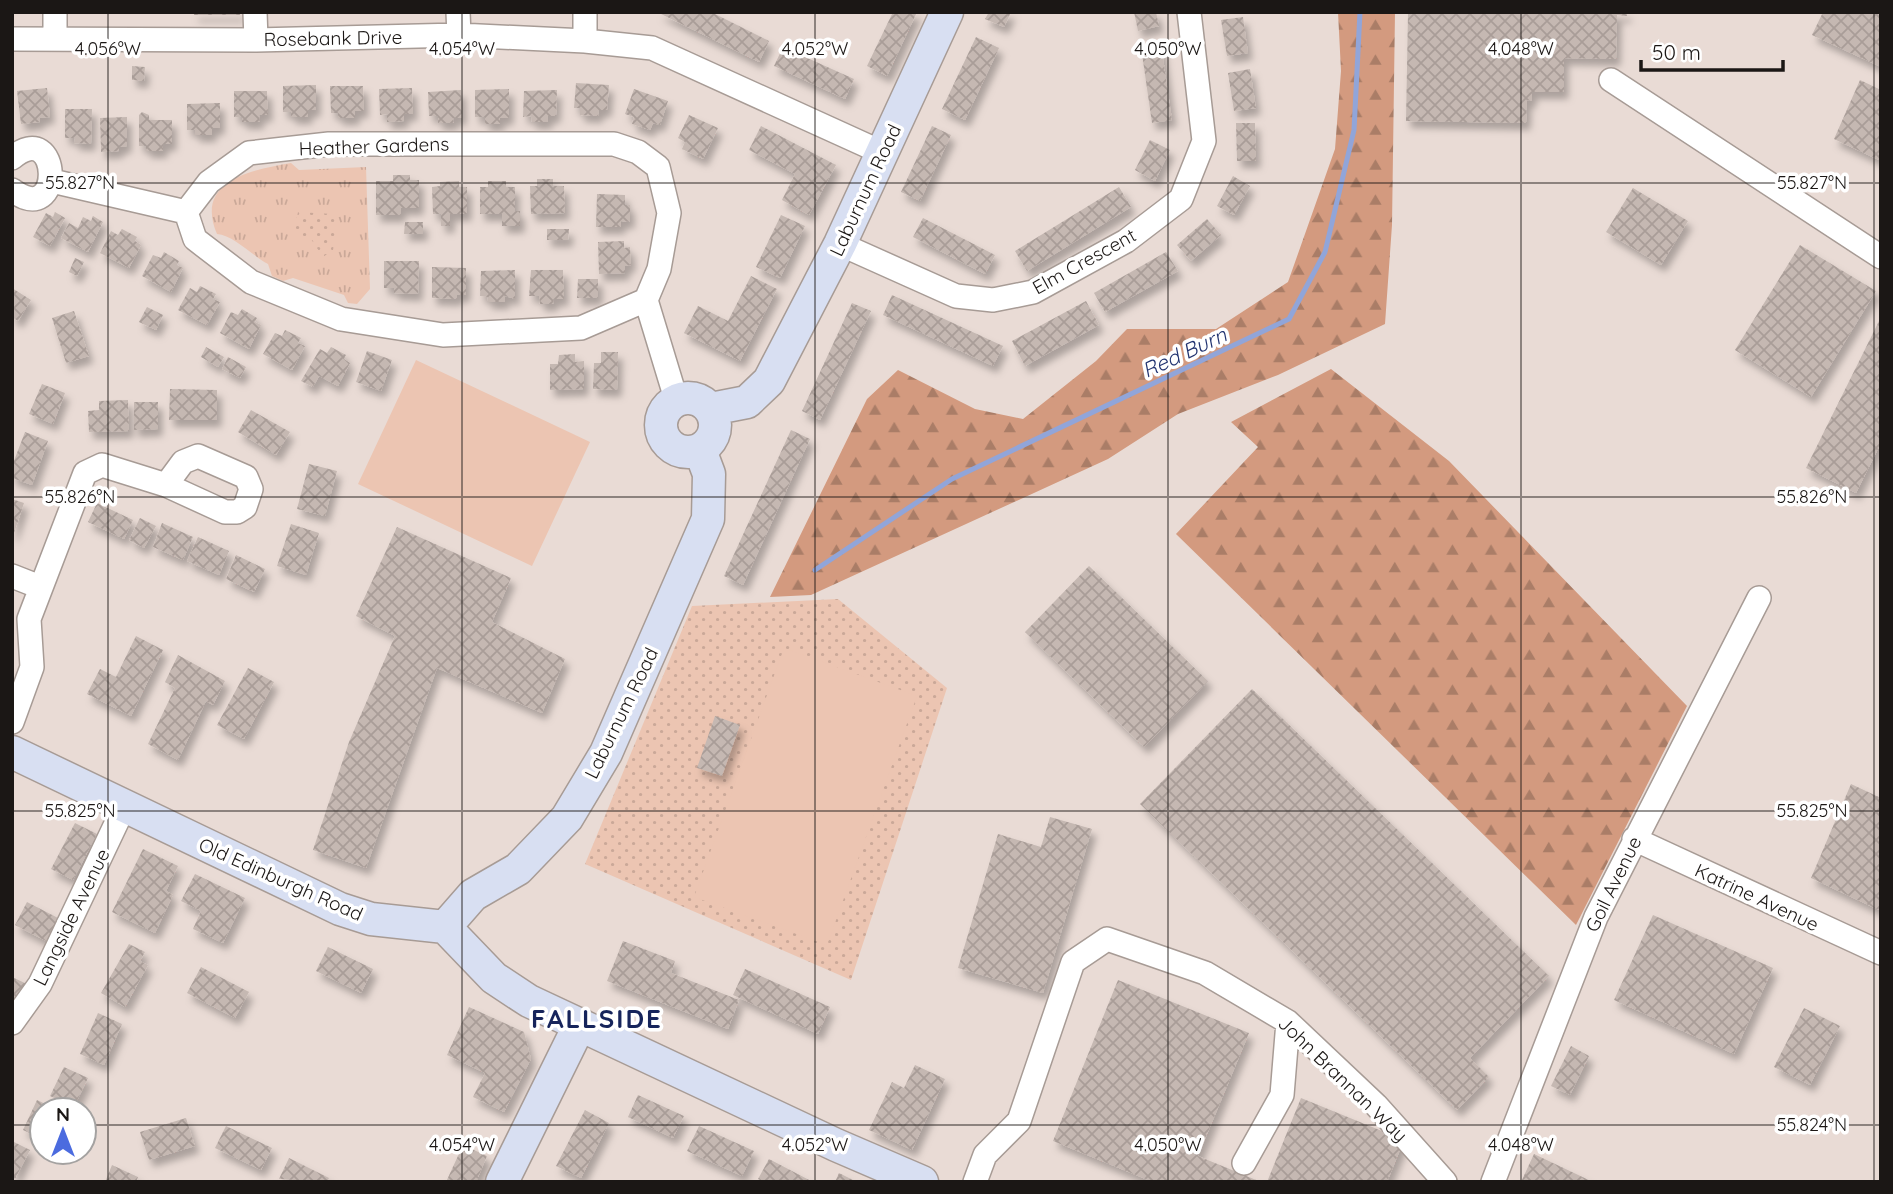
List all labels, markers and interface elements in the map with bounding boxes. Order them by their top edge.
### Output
street label: Rosebank Drive [263,25,403,51]
scale bar [1641,28,1783,72]
text: 4.056°W [75,37,141,60]
text: 4.054°W [429,37,495,60]
text: 4.052°W [782,37,848,60]
text: 4.050°W [1134,37,1202,60]
text: 4.048°W [1488,37,1554,60]
text: 50 m [1652,39,1701,65]
street label: Laburnum Road [824,120,906,260]
street label: Heather Gardens [298,131,450,161]
text: 55.827°N [45,171,115,194]
text: 55.827°N [1777,171,1847,194]
street label: Elm Crescent [1028,223,1140,299]
water label: Red Burn [1138,321,1231,383]
text: 55.826°N [45,485,115,508]
text: 55.826°N [1777,485,1847,508]
street label: Laburnum Road [579,644,663,782]
text: 55.825°N [44,799,116,822]
text: 55.825°N [1776,799,1848,822]
street label: Old Edinburgh Road [195,832,367,926]
street label: Goil Avenue [1580,832,1646,936]
street label: Langside Avenue [27,844,115,990]
street label: Katrine Avenue [1691,858,1823,936]
district label: FALLSIDE [531,1002,663,1035]
street label: John Brannan Way [1273,1011,1413,1147]
north arrow [28,1096,98,1166]
text: N [56,1102,70,1126]
text: 55.824°N [1777,1113,1847,1136]
text: 4.054°W [429,1133,495,1156]
text: 4.052°W [782,1133,848,1156]
text: 4.050°W [1134,1133,1202,1156]
text: 4.048°W [1488,1133,1554,1156]

